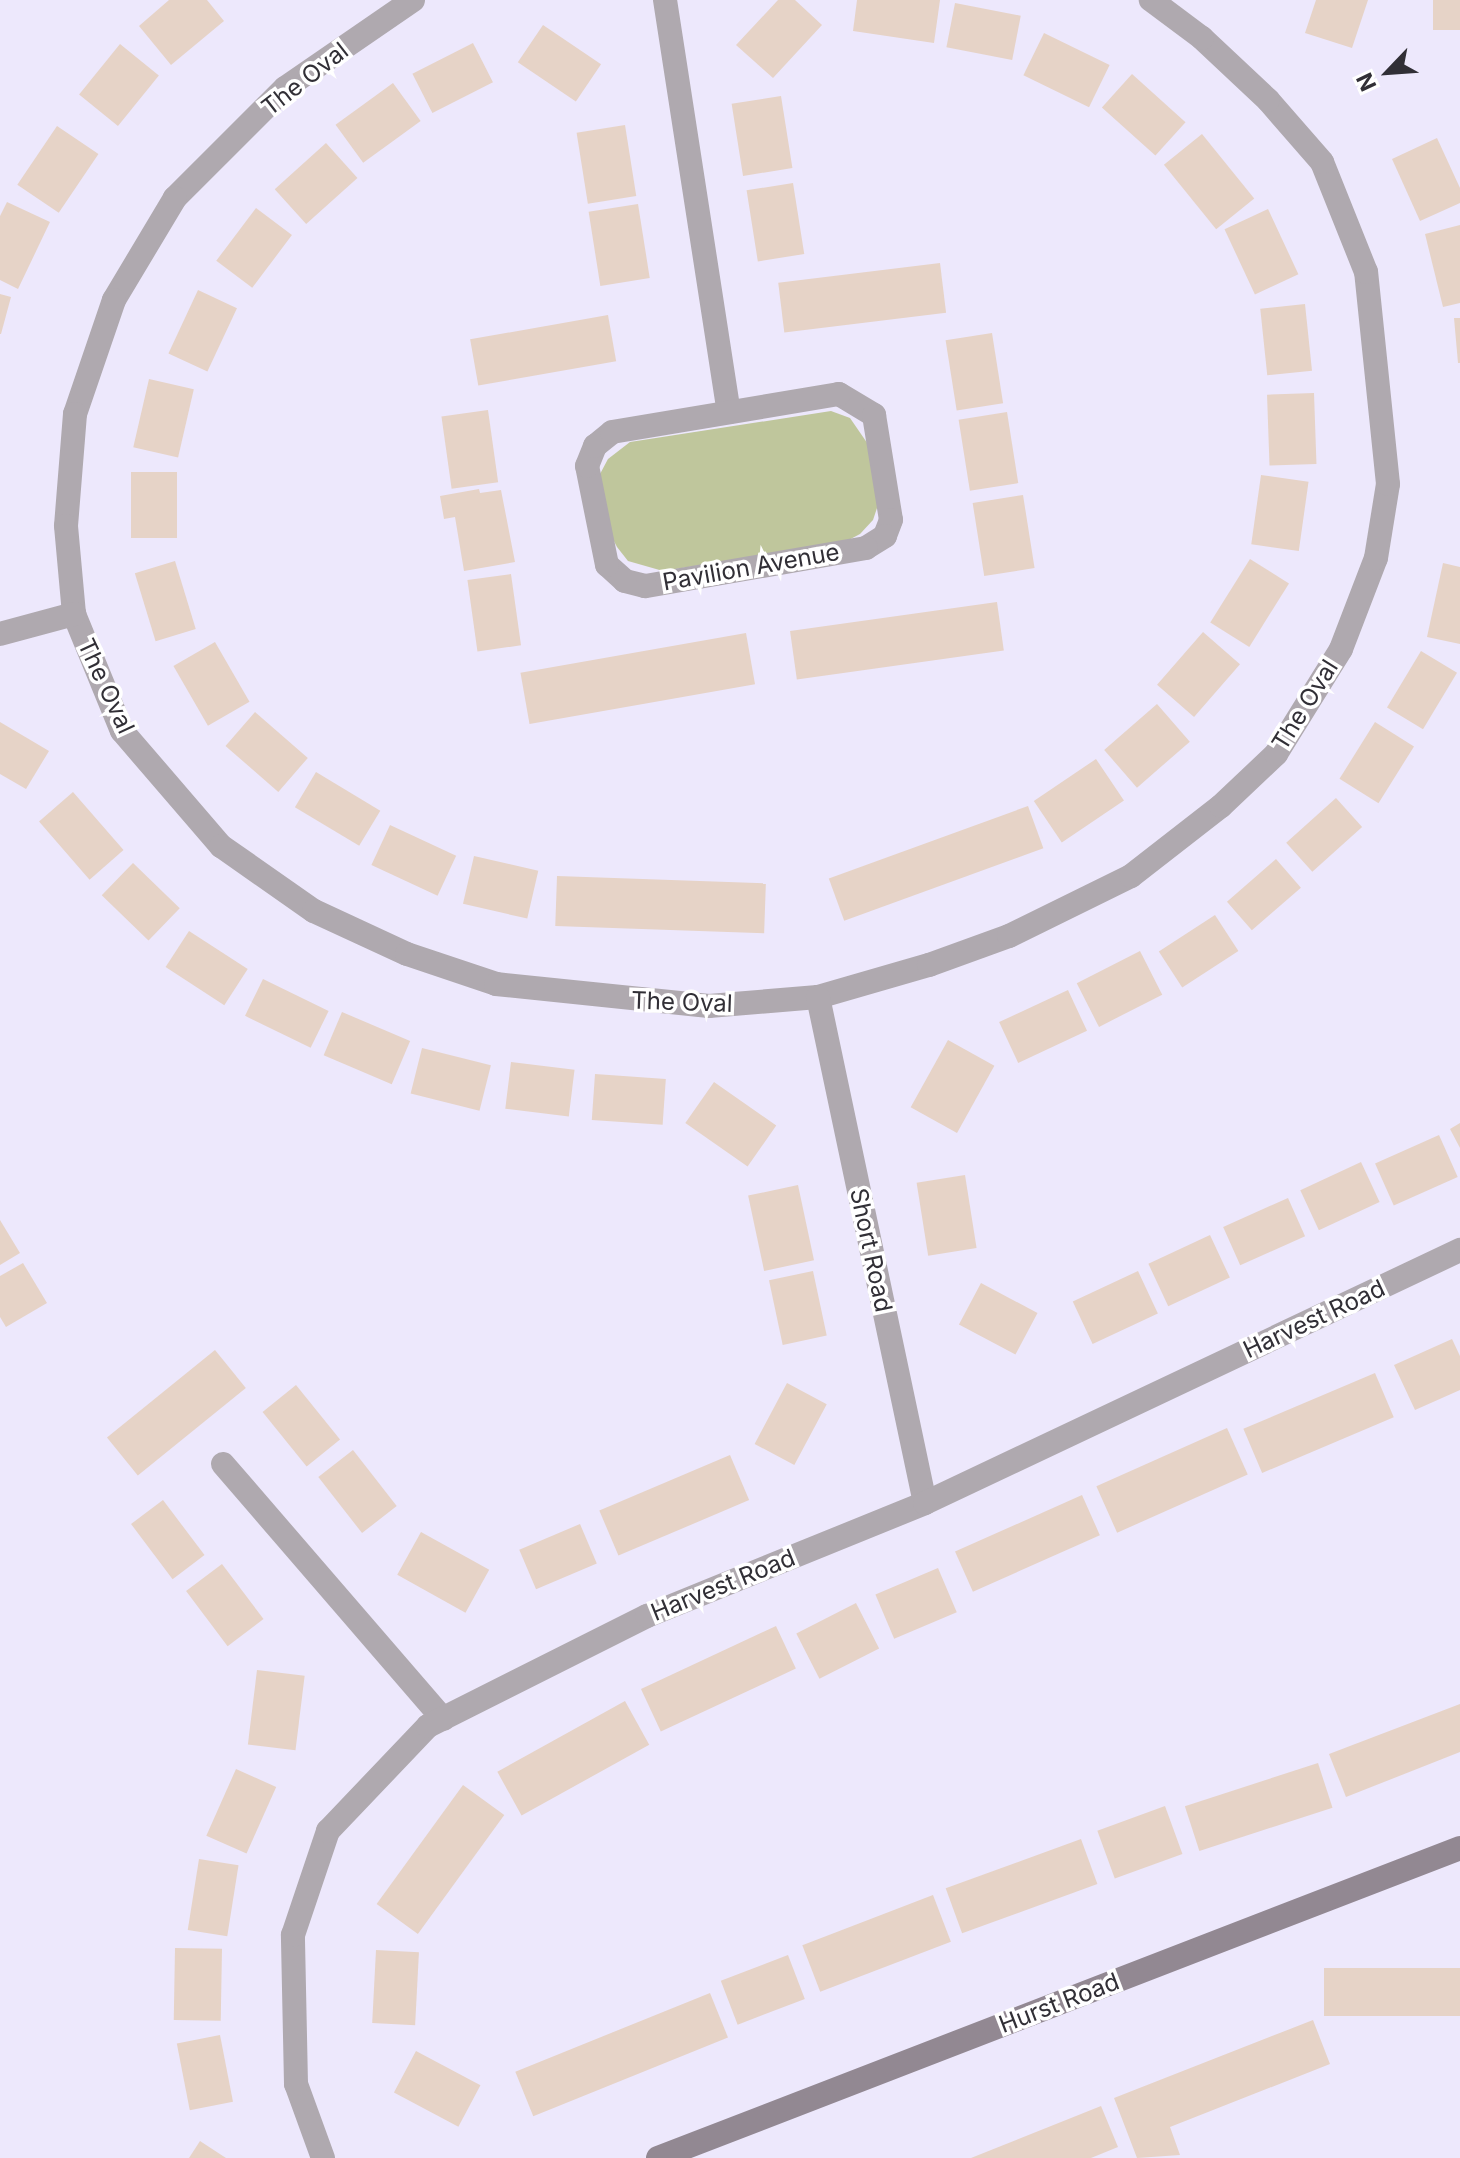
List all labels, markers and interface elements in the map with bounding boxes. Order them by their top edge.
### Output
north arrow [1348,32,1428,112]
street label: The Oval [256,36,354,122]
text: N [1351,69,1382,95]
street label: Pavilion Avenue [660,537,842,597]
street label: The Oval [72,634,140,738]
street label: The Oval [1266,654,1344,756]
street label: The Oval [631,986,733,1018]
street label: Short Road [844,1185,898,1315]
street label: Harvest Road [1239,1274,1389,1364]
street label: Harvest Road [647,1543,799,1627]
street label: Hurst Road [995,1967,1123,2039]

